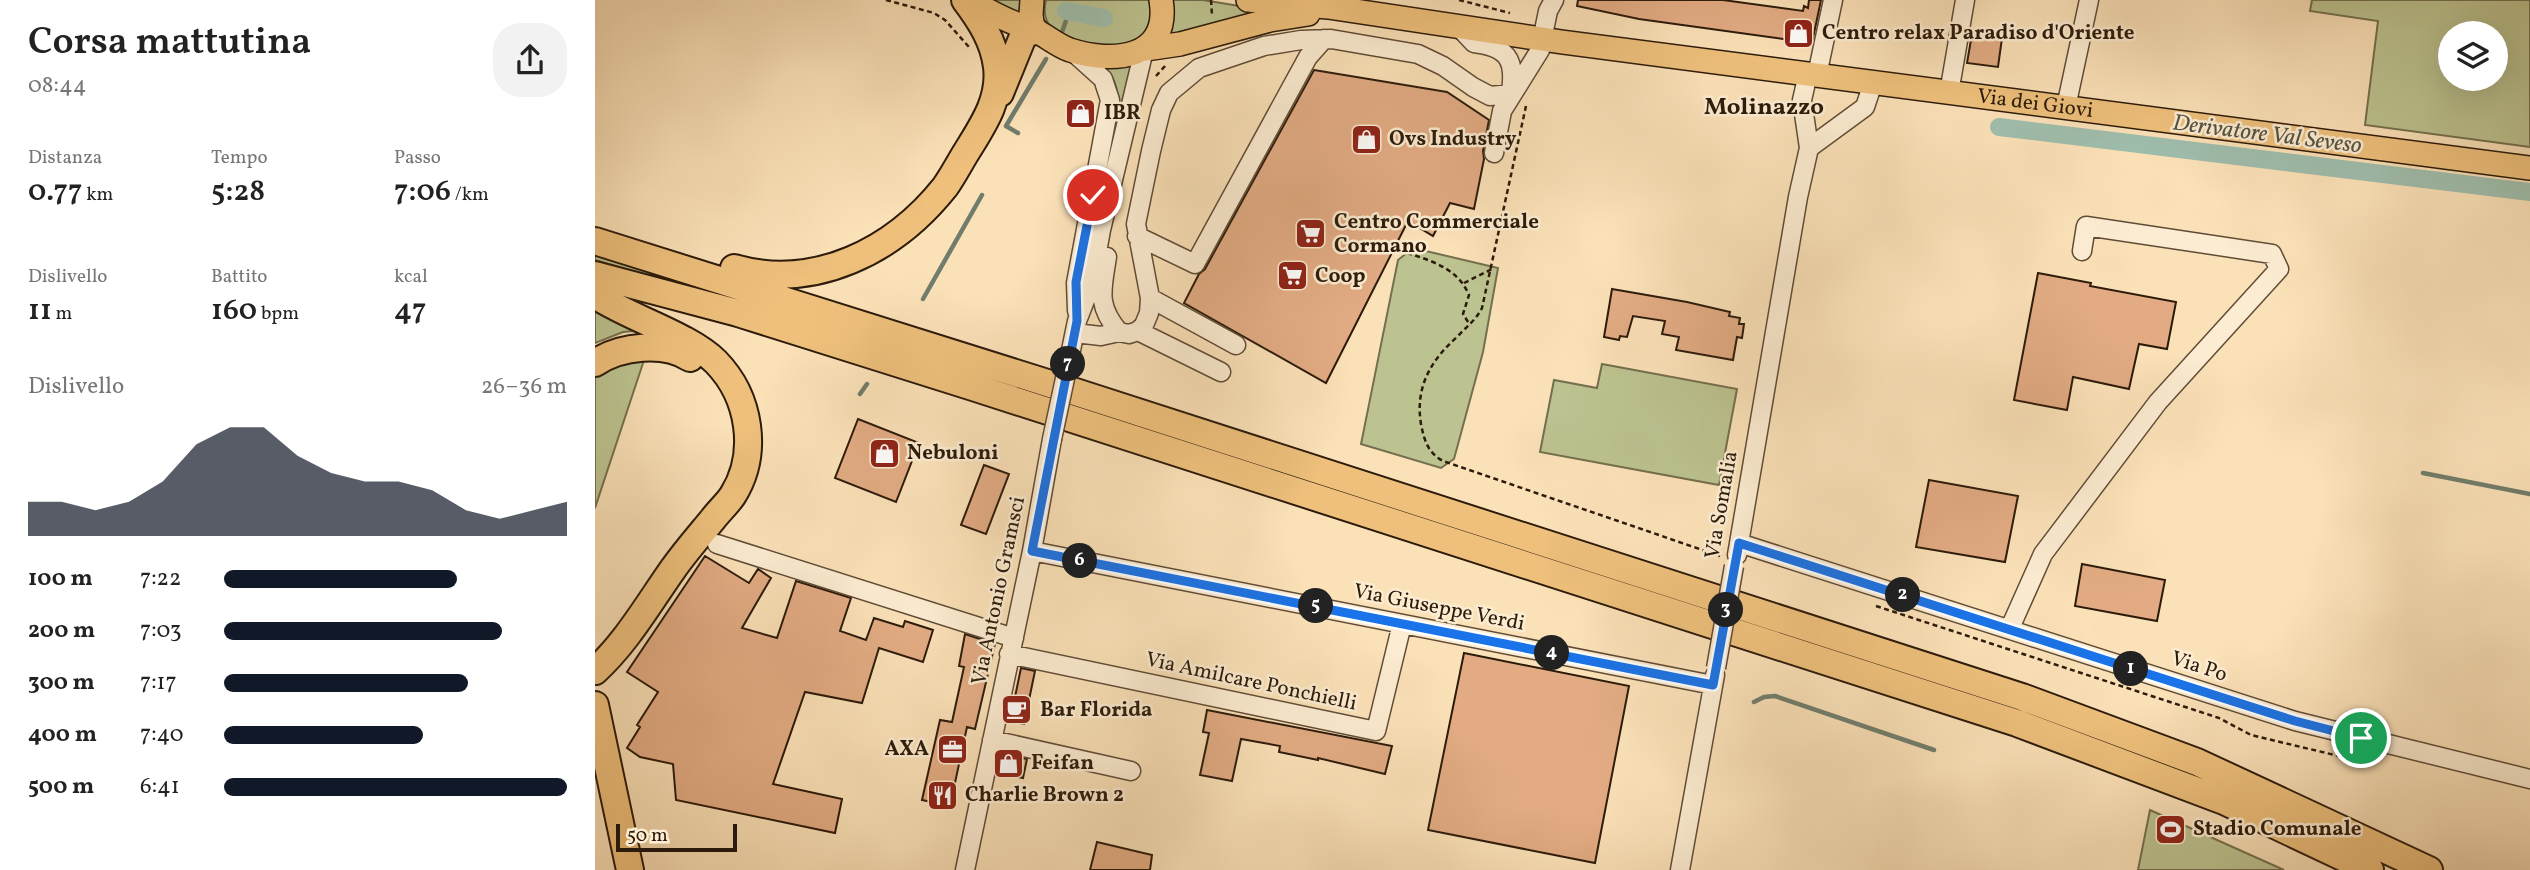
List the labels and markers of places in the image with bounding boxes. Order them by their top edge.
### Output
shop icon: Centro relax Paradiso d'Oriente [1782,16,1816,50]
place label: Centro relax Paradiso d'Oriente [1822,19,2135,48]
shop icon: IBR [1064,96,1098,130]
place label: IBR [1104,99,1141,128]
shop icon: Ovs Industry [1349,122,1383,156]
place label: Ovs Industry [1389,125,1517,154]
pin [1063,165,1123,225]
place label: Centro Commerciale Cormano [1334,208,1539,261]
supermarket icon: Centro Commerciale Cormano [1294,217,1328,251]
supermarket icon: Coop [1275,259,1309,293]
place label: Coop [1315,262,1366,291]
pin: 7 [1051,346,1085,382]
shop icon: Nebuloni [867,436,901,470]
place label: Nebuloni [907,439,999,468]
pin: 6 [1063,544,1098,578]
pin: 2 [1885,578,1921,612]
pin: 5 [1299,588,1333,624]
pin: 3 [1709,592,1743,628]
pin: 4 [1535,636,1569,670]
pin: 1 [2113,652,2149,686]
cafe icon: Bar Florida [1000,693,1034,727]
place label: Bar Florida [1040,696,1152,725]
pin [2331,708,2391,768]
office icon: AXA [935,732,969,766]
place label: AXA [884,735,929,764]
shop icon: Feifan [991,746,1025,780]
place label: Feifan [1031,749,1094,778]
restaurant icon: Charlie Brown 2 [925,778,959,812]
place label: Charlie Brown 2 [965,781,1124,810]
sports icon: Stadio Comunale [2153,812,2187,846]
place label: Stadio Comunale [2193,815,2362,844]

